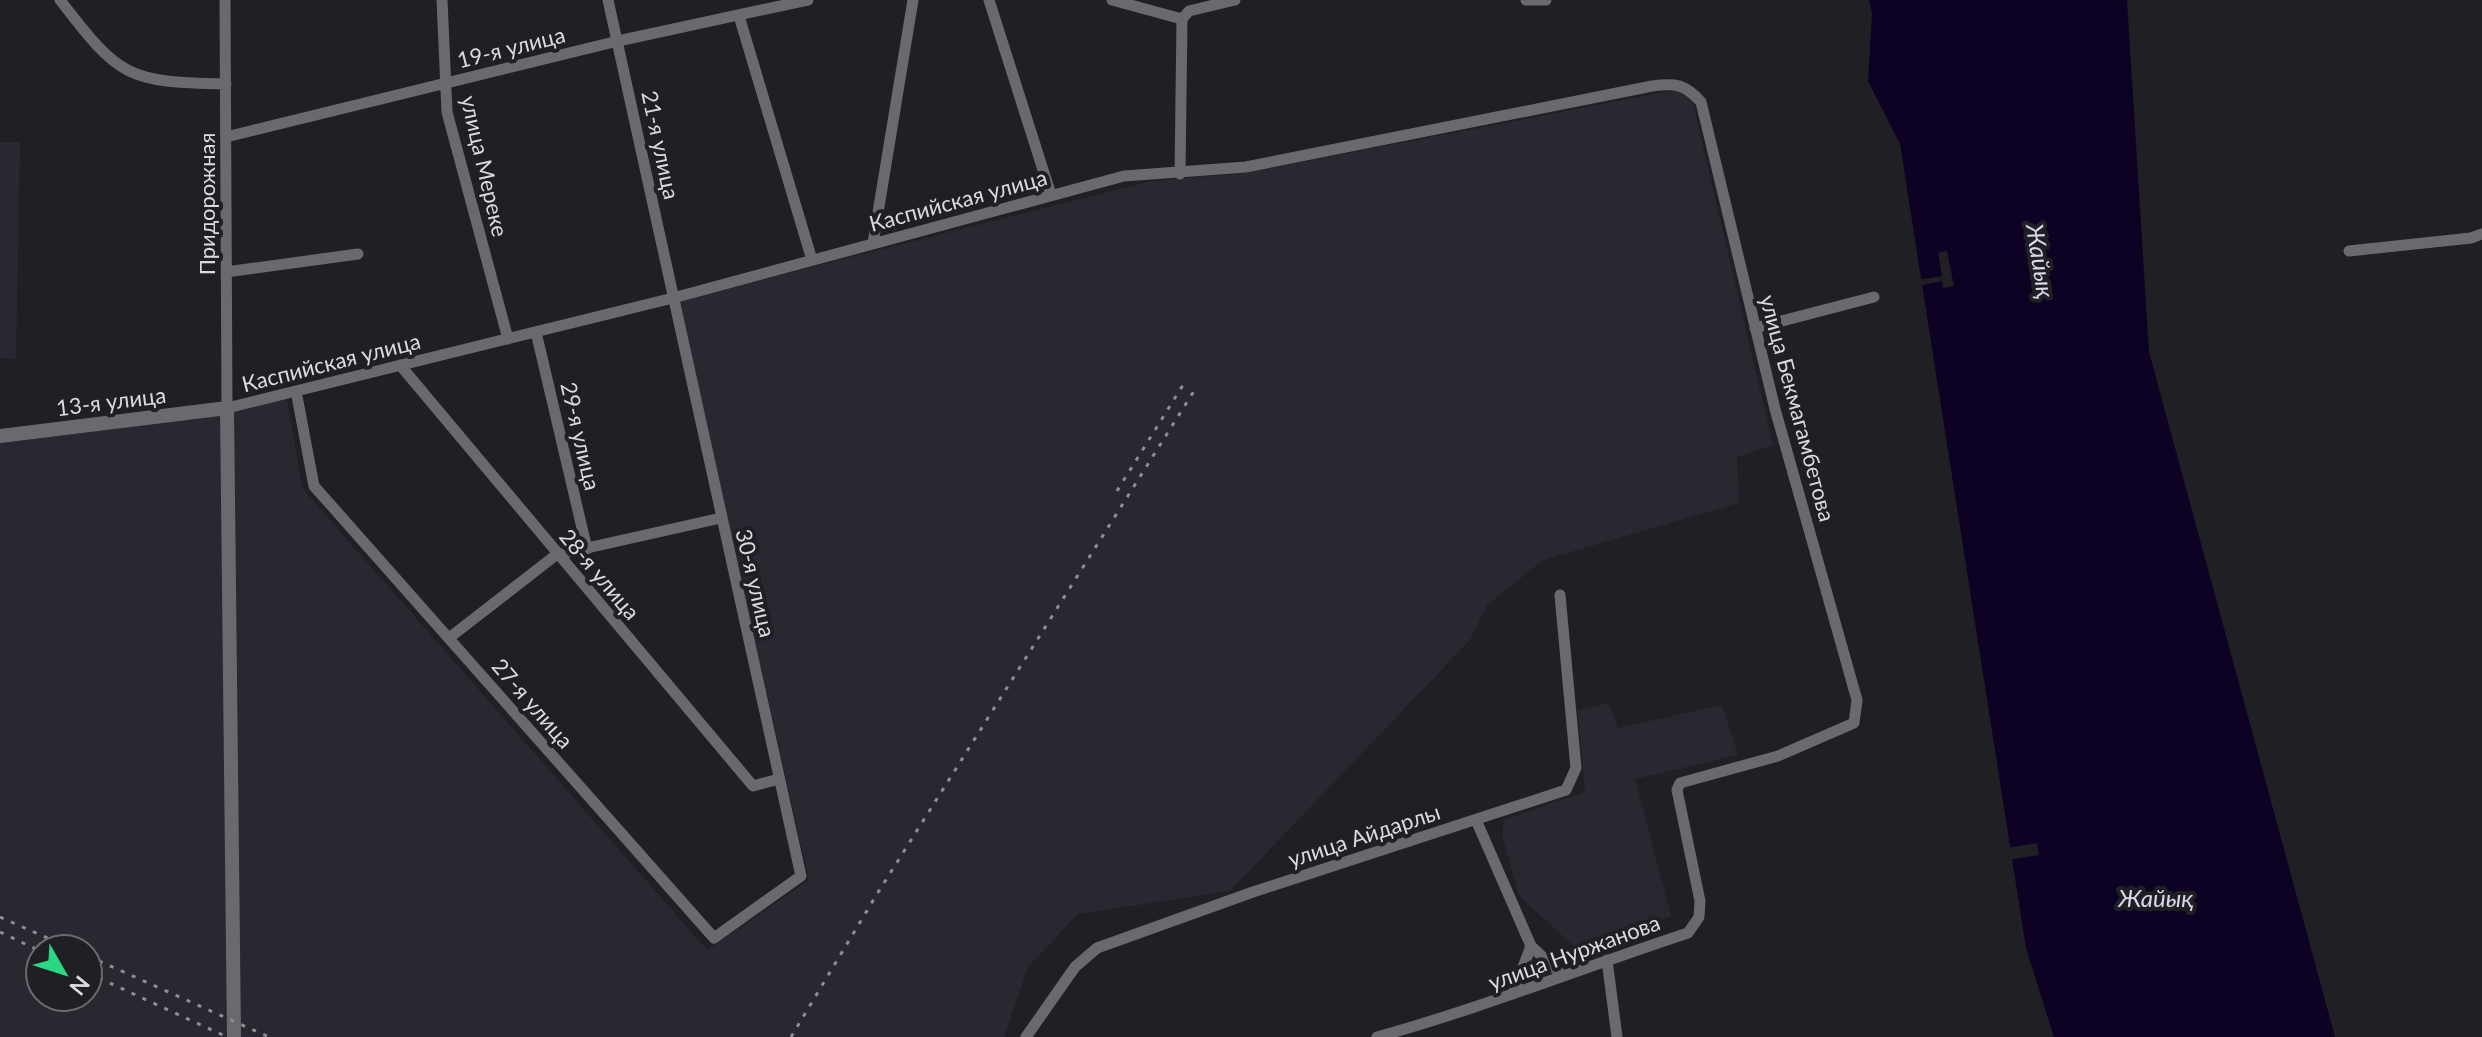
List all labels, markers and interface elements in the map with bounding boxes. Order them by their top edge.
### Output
street label: 19-я улица [454,21,568,73]
street label: 21-я улица [636,88,686,202]
street label: улица Мереке [456,93,514,239]
street label: Придорожная [193,133,220,275]
street label: Каспийская улица [866,163,1050,237]
water label: Жайық [2021,220,2061,301]
street label: улица Бекмагамбетова [1755,292,1841,524]
street label: Каспийская улица [239,327,423,397]
street label: 29-я улица [555,379,607,493]
street label: 13-я улица [55,381,167,421]
street label: 28-я улица [554,523,646,625]
street label: 30-я улица [730,526,782,640]
street label: 27-я улица [487,653,579,753]
street label: улица Айдарлы [1284,798,1444,872]
water label: Жайық [2117,883,2194,912]
street label: улица Нуржанова [1485,908,1663,996]
north arrow [24,933,104,1013]
text: N [64,971,96,1001]

